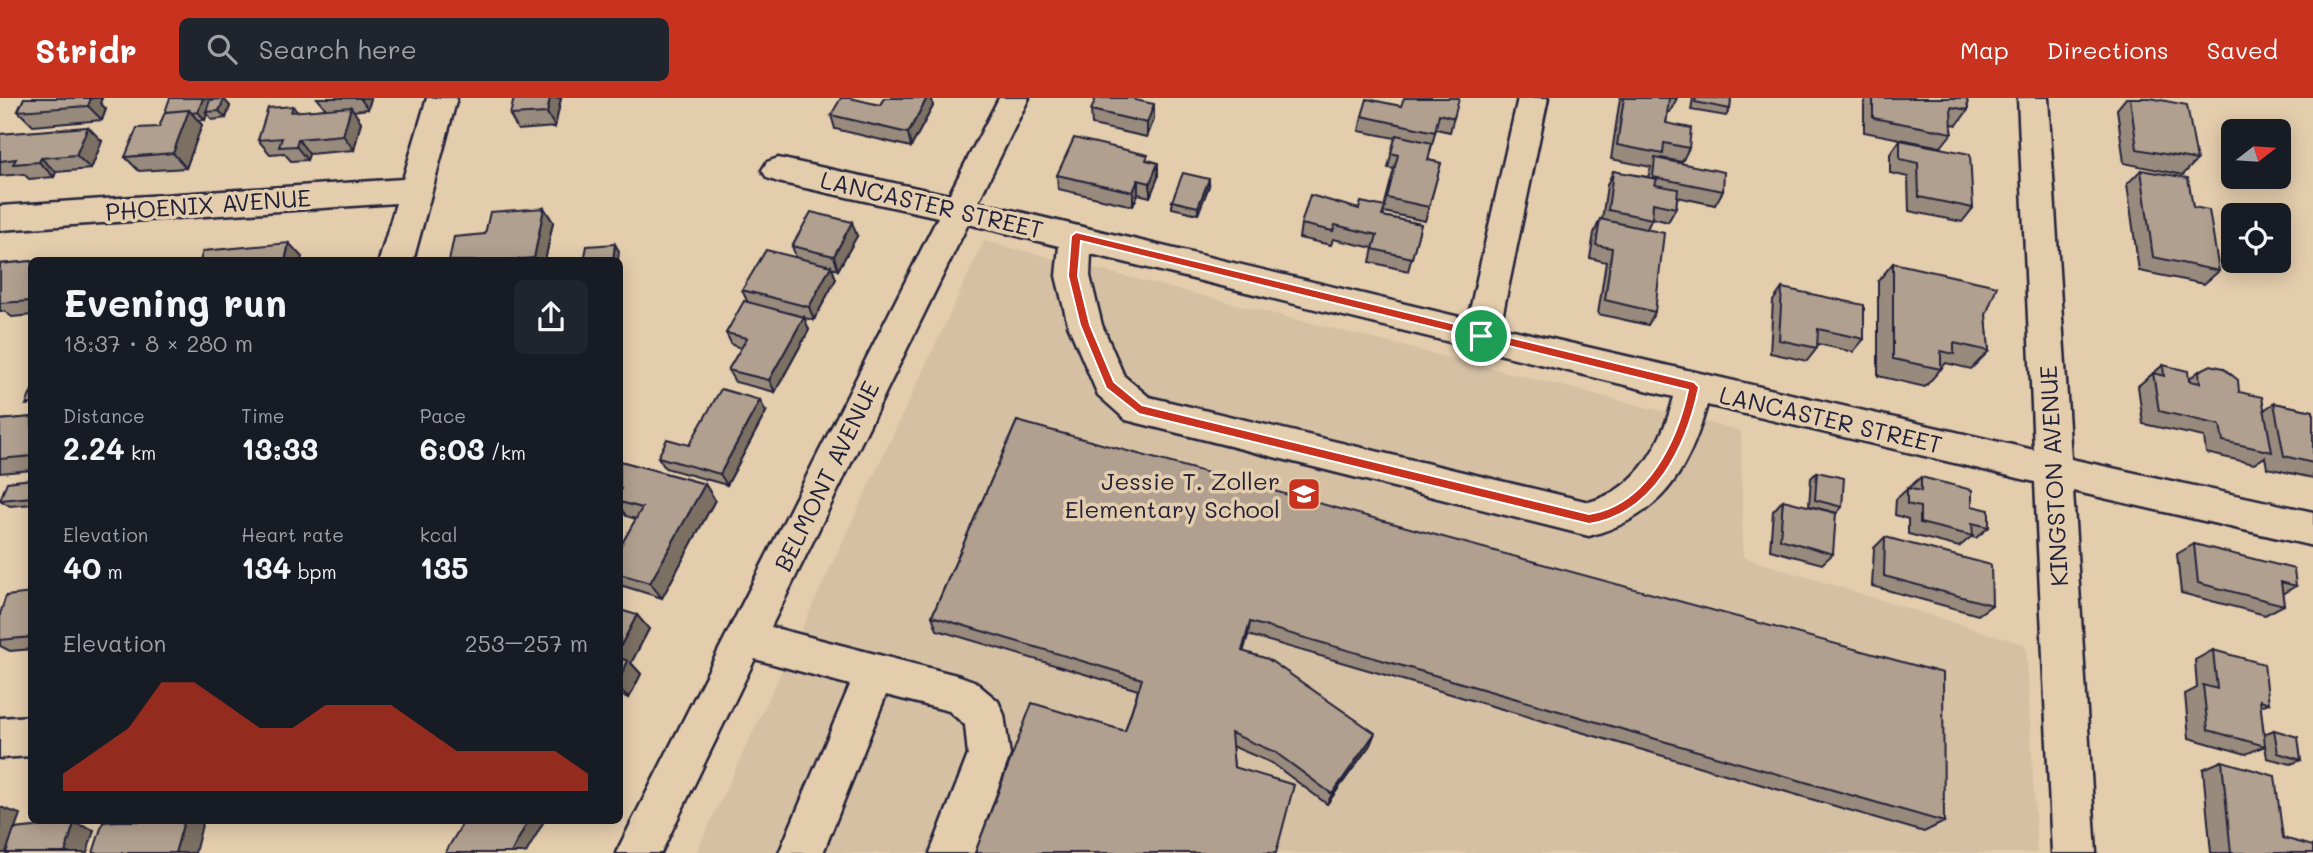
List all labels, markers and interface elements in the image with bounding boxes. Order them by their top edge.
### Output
search box [179,18,669,81]
text: Stridr [35,28,137,71]
icon: search [203,30,241,68]
text: Search here [259,32,417,66]
text: Map [1960,34,2009,65]
text: Directions [2047,34,2169,65]
text: Saved [2207,34,2278,65]
north arrow [2221,119,2291,189]
map controls [2221,119,2291,273]
street label: LANCASTER STREET [818,163,1046,245]
street label: PHOENIX AVENUE [104,181,312,227]
button: locate [2221,203,2291,273]
text: Evening run [63,277,287,327]
button: share [514,280,588,354]
pin [1451,306,1511,366]
icon: arrive [1462,317,1500,355]
text: 18:37 · 8 × 280 m [63,328,253,358]
street label: KINGSTON AVENUE [2032,365,2074,587]
street label: BELMONT AVENUE [767,376,885,576]
street label: LANCASTER STREET [1717,378,1945,460]
text: Distance [63,403,145,428]
text: Time [241,403,285,428]
text: Pace [420,403,466,428]
text: 2.24 [63,428,125,468]
text: 13:33 [241,428,318,468]
text: 6:03 [420,428,485,468]
text: km [125,440,156,465]
text: /km [485,440,526,465]
place label: Jessie T. Zoller Elementary School [1065,465,1280,524]
school or university icon: Jessie T. Zoller Elementary School [1285,475,1323,513]
text: Elevation [63,522,148,547]
text: Heart rate [241,522,344,547]
text: kcal [420,522,458,547]
text: 40 [63,547,101,587]
text: 134 [241,547,292,587]
text: 135 [420,547,468,587]
text: m [101,559,123,584]
text: bpm [292,559,337,584]
text: Elevation [63,628,166,658]
text: 253–257 m [465,628,588,658]

